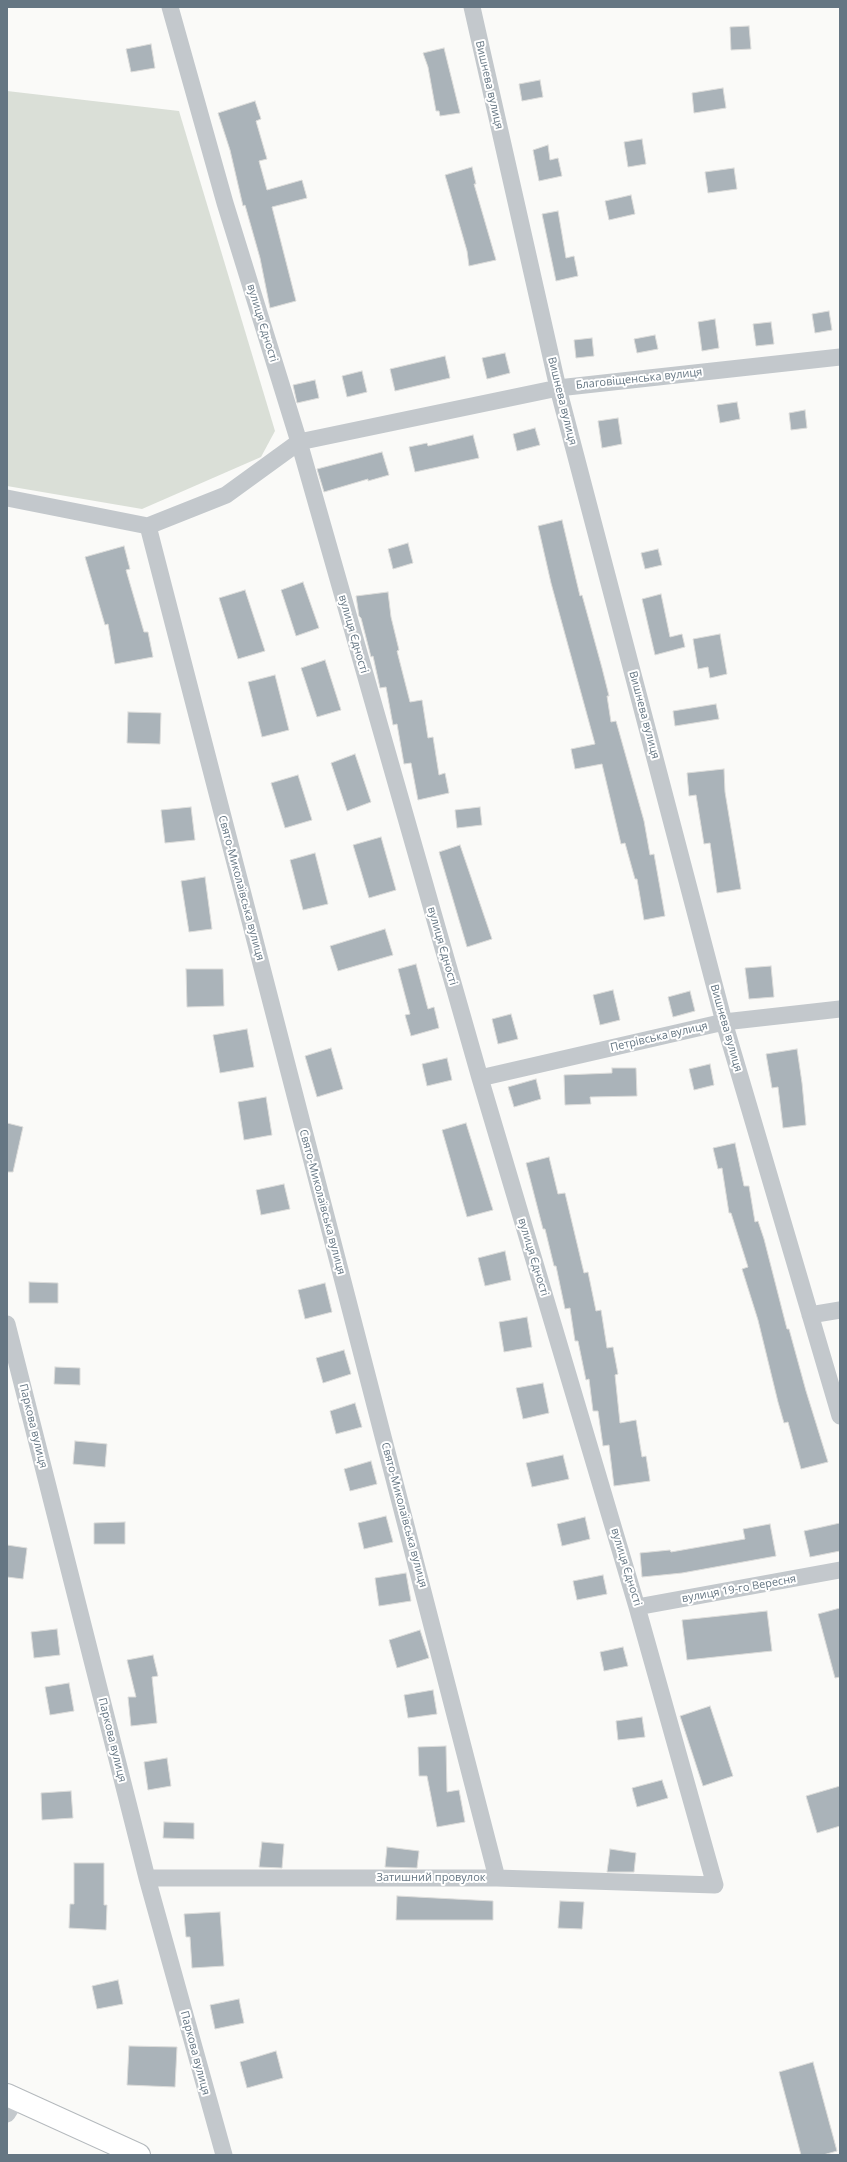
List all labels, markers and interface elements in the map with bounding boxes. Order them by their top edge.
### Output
street label: Вишнева вулиця [472,39,506,131]
street label: вулиця Єдності [244,282,280,364]
street label: Вишнева вулиця [545,356,579,446]
street label: Благовіщенська вулиця [575,366,703,392]
street label: вулиця Єдності [335,593,371,675]
street label: Вишнева вулиця [626,670,662,760]
street label: Свято-Миколаївська вулиця [215,814,267,962]
street label: вулиця Єдності [424,905,460,987]
street label: Вишнева вулиця [707,983,745,1073]
street label: Петрівська вулиця [609,1019,709,1055]
street label: Свято-Миколаївська вулиця [296,1128,348,1276]
street label: вулиця Єдності [515,1216,551,1298]
street label: Паркова вулиця [16,1382,50,1470]
street label: Свято-Миколаївська вулиця [378,1441,430,1589]
street label: вулиця Єдності [608,1526,644,1608]
street label: вулиця 19-го Вересня [681,1572,797,1606]
street label: Паркова вулиця [95,1696,129,1784]
street label: Затишний провулок [377,1871,485,1885]
street label: Паркова вулиця [177,2010,213,2096]

